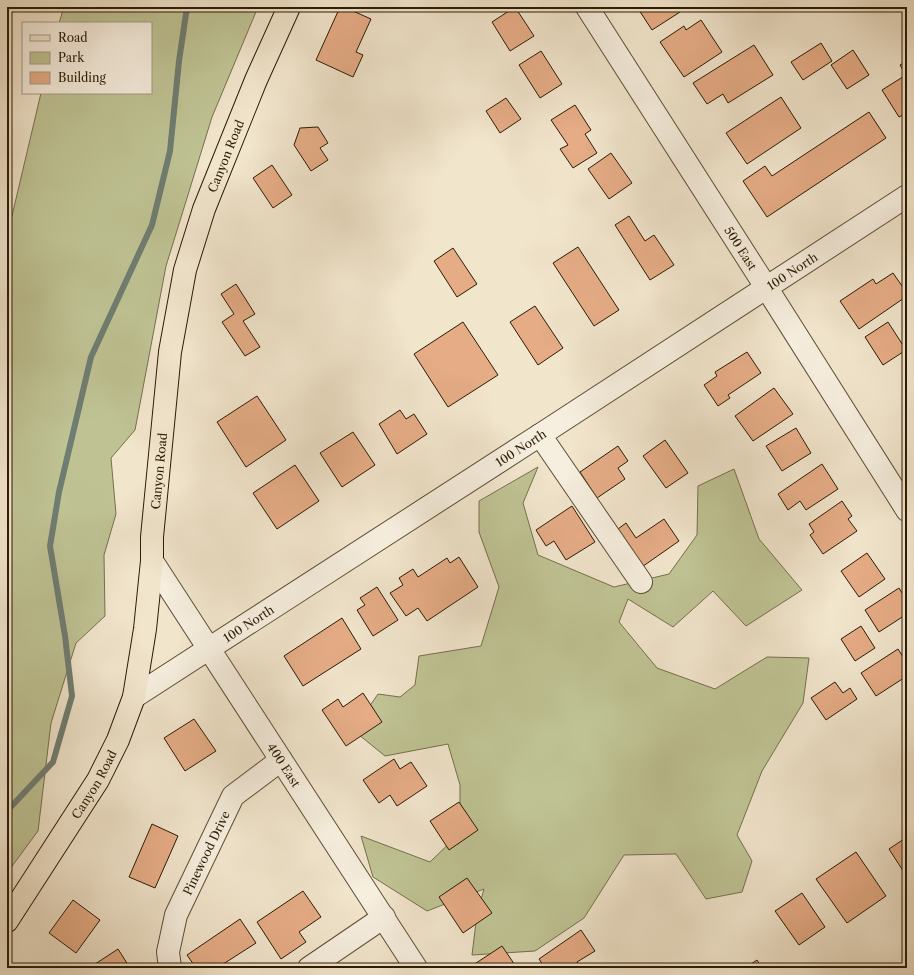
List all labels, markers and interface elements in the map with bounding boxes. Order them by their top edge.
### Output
legend [22,22,152,94]
text: Road [58,30,88,45]
text: Park [58,50,85,65]
text: Building [58,70,106,85]
street label: Canyon Road [204,117,247,194]
street label: 500 East [722,223,761,273]
street label: 100 North [764,249,821,293]
street label: 100 North [492,425,549,469]
street label: Canyon Road [147,431,170,510]
street label: 100 North [220,601,277,645]
street label: 400 East [265,740,304,790]
street label: Canyon Road [68,747,120,821]
street label: Pinewood Drive [179,808,233,897]

